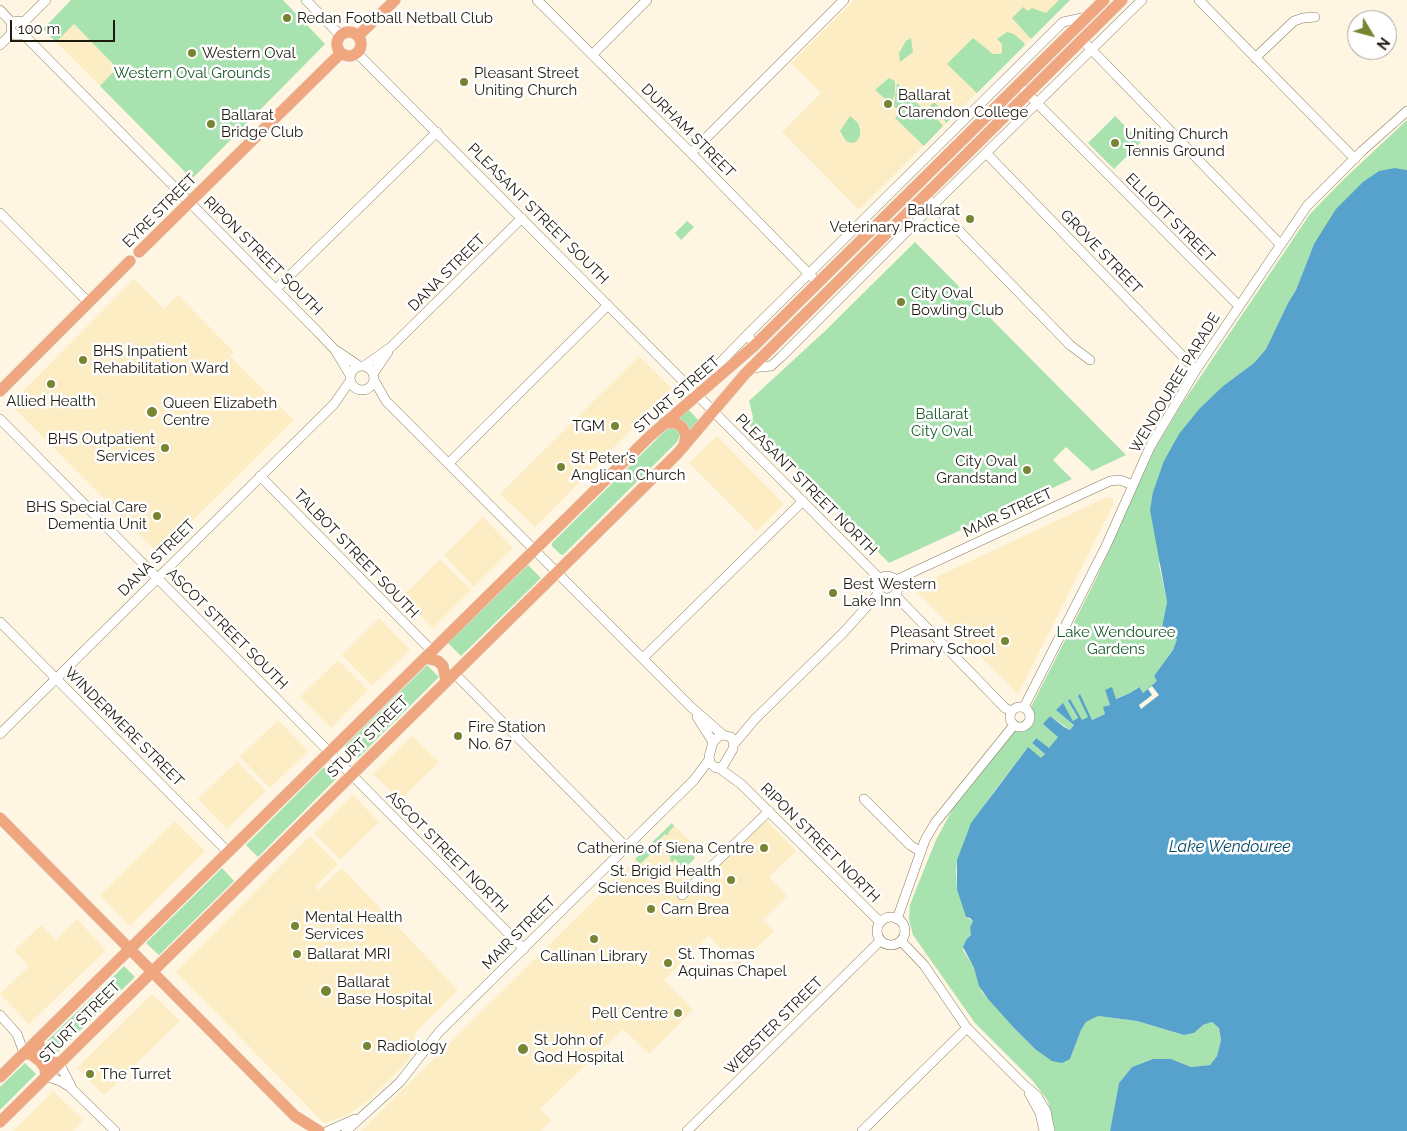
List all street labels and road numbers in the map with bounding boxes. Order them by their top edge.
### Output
street label: DURHAM STREET [637,80,739,182]
street label: PLEASANT STREET SOUTH [464,140,612,288]
street label: EYRE STREET [119,170,201,252]
street label: ELLIOTT STREET [1122,170,1218,266]
street label: RIPON STREET SOUTH [200,193,326,319]
street label: GROVE STREET [1056,206,1146,298]
street label: DANA STREET [405,231,489,315]
street label: WENDOUREE PARADE [1126,310,1224,456]
street label: STURT STREET [630,353,724,437]
street label: PLEASANT STREET NORTH [731,410,881,560]
street label: MAIR STREET [961,485,1055,541]
street label: TALBOT STREET SOUTH [290,486,422,622]
street label: DANA STREET [115,516,199,600]
street label: ASCOT STREET SOUTH [163,565,291,693]
street label: WINDERMERE STREET [61,664,187,790]
street label: STURT STREET [324,693,412,781]
street label: RIPON STREET NORTH [757,780,883,906]
street label: ASCOT STREET NORTH [382,787,512,917]
street label: MAIR STREET [479,893,559,973]
street label: WEBSTER STREET [721,973,827,1079]
street label: STURT STREET [36,978,124,1066]

